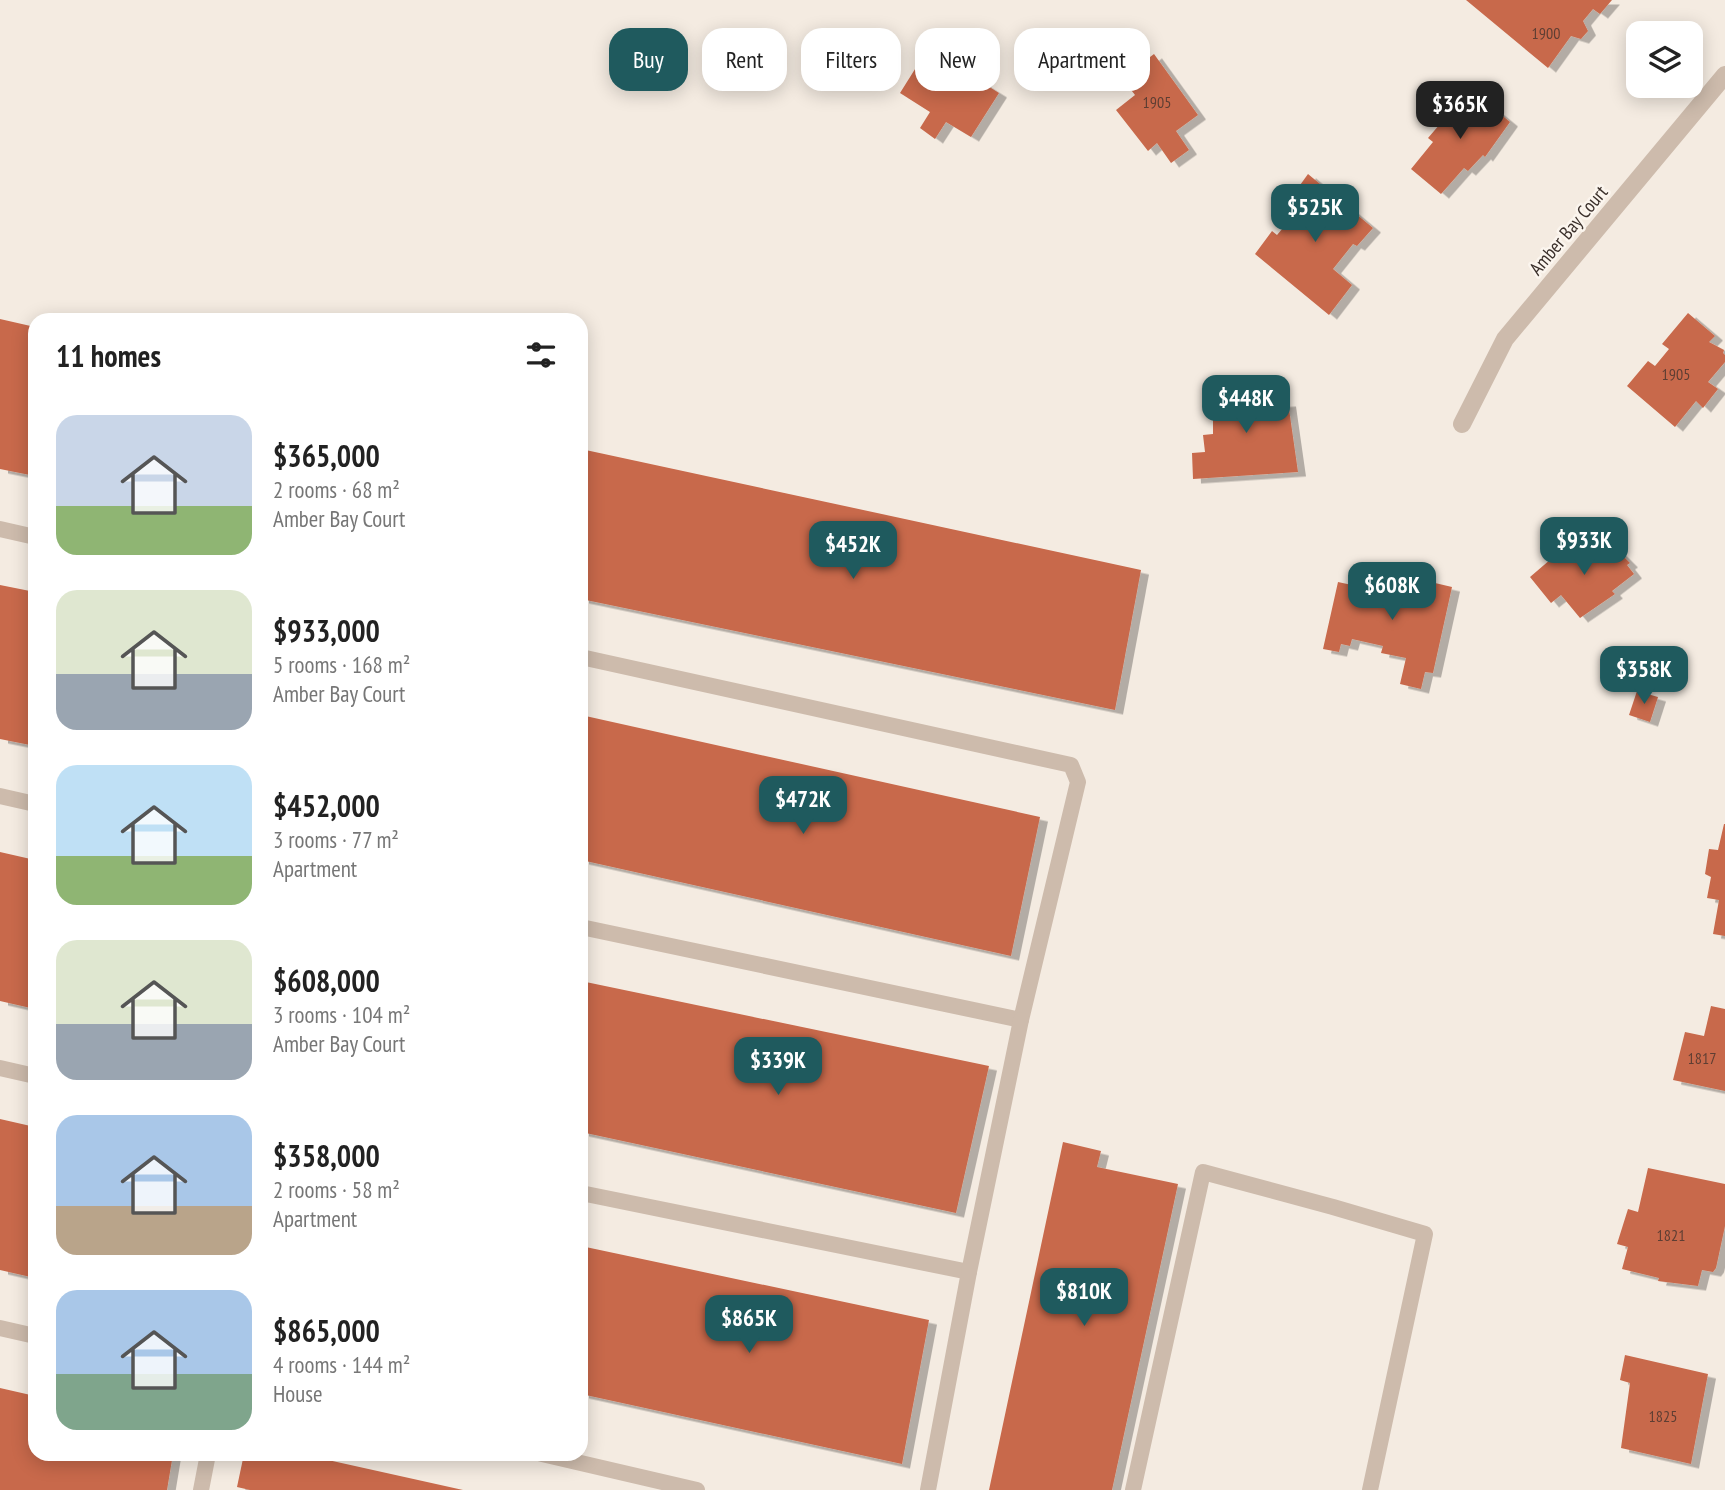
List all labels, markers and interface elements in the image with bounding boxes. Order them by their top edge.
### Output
map controls [1626,21,1703,98]
button: layers [1626,21,1703,98]
house number: 1900 [1532,23,1560,43]
chip: Buy [609,28,688,91]
chip: Rent [702,28,787,91]
chip: Filters [801,28,901,91]
chip: New [915,28,1000,91]
chip: Apartment [1014,28,1150,91]
pin: $365K [1411,82,1509,141]
text: $365K [1432,89,1488,118]
house number: 1905 [1143,92,1171,112]
street label: Amber Bay Court [1524,180,1613,280]
pin: $525K [1266,184,1364,244]
text: $525K [1287,192,1343,221]
text: 11 homes [56,336,161,375]
icon: filters [522,336,560,374]
house number: 1905 [1662,364,1690,384]
pin: $448K [1197,376,1295,435]
text: $448K [1218,383,1274,412]
text: $365,000 [273,436,380,475]
icon: home [112,443,196,527]
text: 2 rooms · 68 m² [273,475,400,504]
text: Amber Bay Court [273,504,405,533]
pin: $933K [1535,518,1633,577]
pin: $452K [804,522,902,581]
text: $933K [1556,525,1612,554]
text: $452K [825,529,881,558]
pin: $608K [1343,562,1441,622]
text: $608K [1364,570,1420,599]
text: $933,000 [273,611,380,650]
icon: home [112,618,196,702]
pin: $358K [1595,646,1693,706]
text: 5 rooms · 168 m² [273,650,410,679]
text: $358K [1616,654,1672,683]
text: Amber Bay Court [273,679,405,708]
pin: $472K [754,776,852,836]
text: $472K [775,784,831,813]
text: $452,000 [273,786,380,825]
icon: home [112,793,196,877]
text: 3 rooms · 77 m² [273,825,399,854]
text: Apartment [273,854,357,883]
text: $608,000 [273,961,380,1000]
icon: home [112,968,196,1052]
text: 3 rooms · 104 m² [273,1000,410,1029]
text: Amber Bay Court [273,1029,405,1058]
pin: $339K [729,1038,827,1097]
text: $339K [750,1045,806,1074]
house number: 1817 [1688,1048,1716,1068]
text: $358,000 [273,1136,380,1175]
icon: home [112,1143,196,1227]
text: 2 rooms · 58 m² [273,1175,400,1204]
text: Apartment [273,1204,357,1233]
house number: 1821 [1657,1225,1685,1245]
pin: $810K [1035,1268,1133,1328]
text: $810K [1056,1276,1112,1305]
pin: $865K [700,1296,798,1355]
text: $865K [721,1303,777,1332]
text: $865,000 [273,1311,380,1350]
icon: home [112,1318,196,1402]
text: 4 rooms · 144 m² [273,1350,410,1379]
text: House [273,1379,323,1408]
house number: 1825 [1649,1406,1677,1426]

